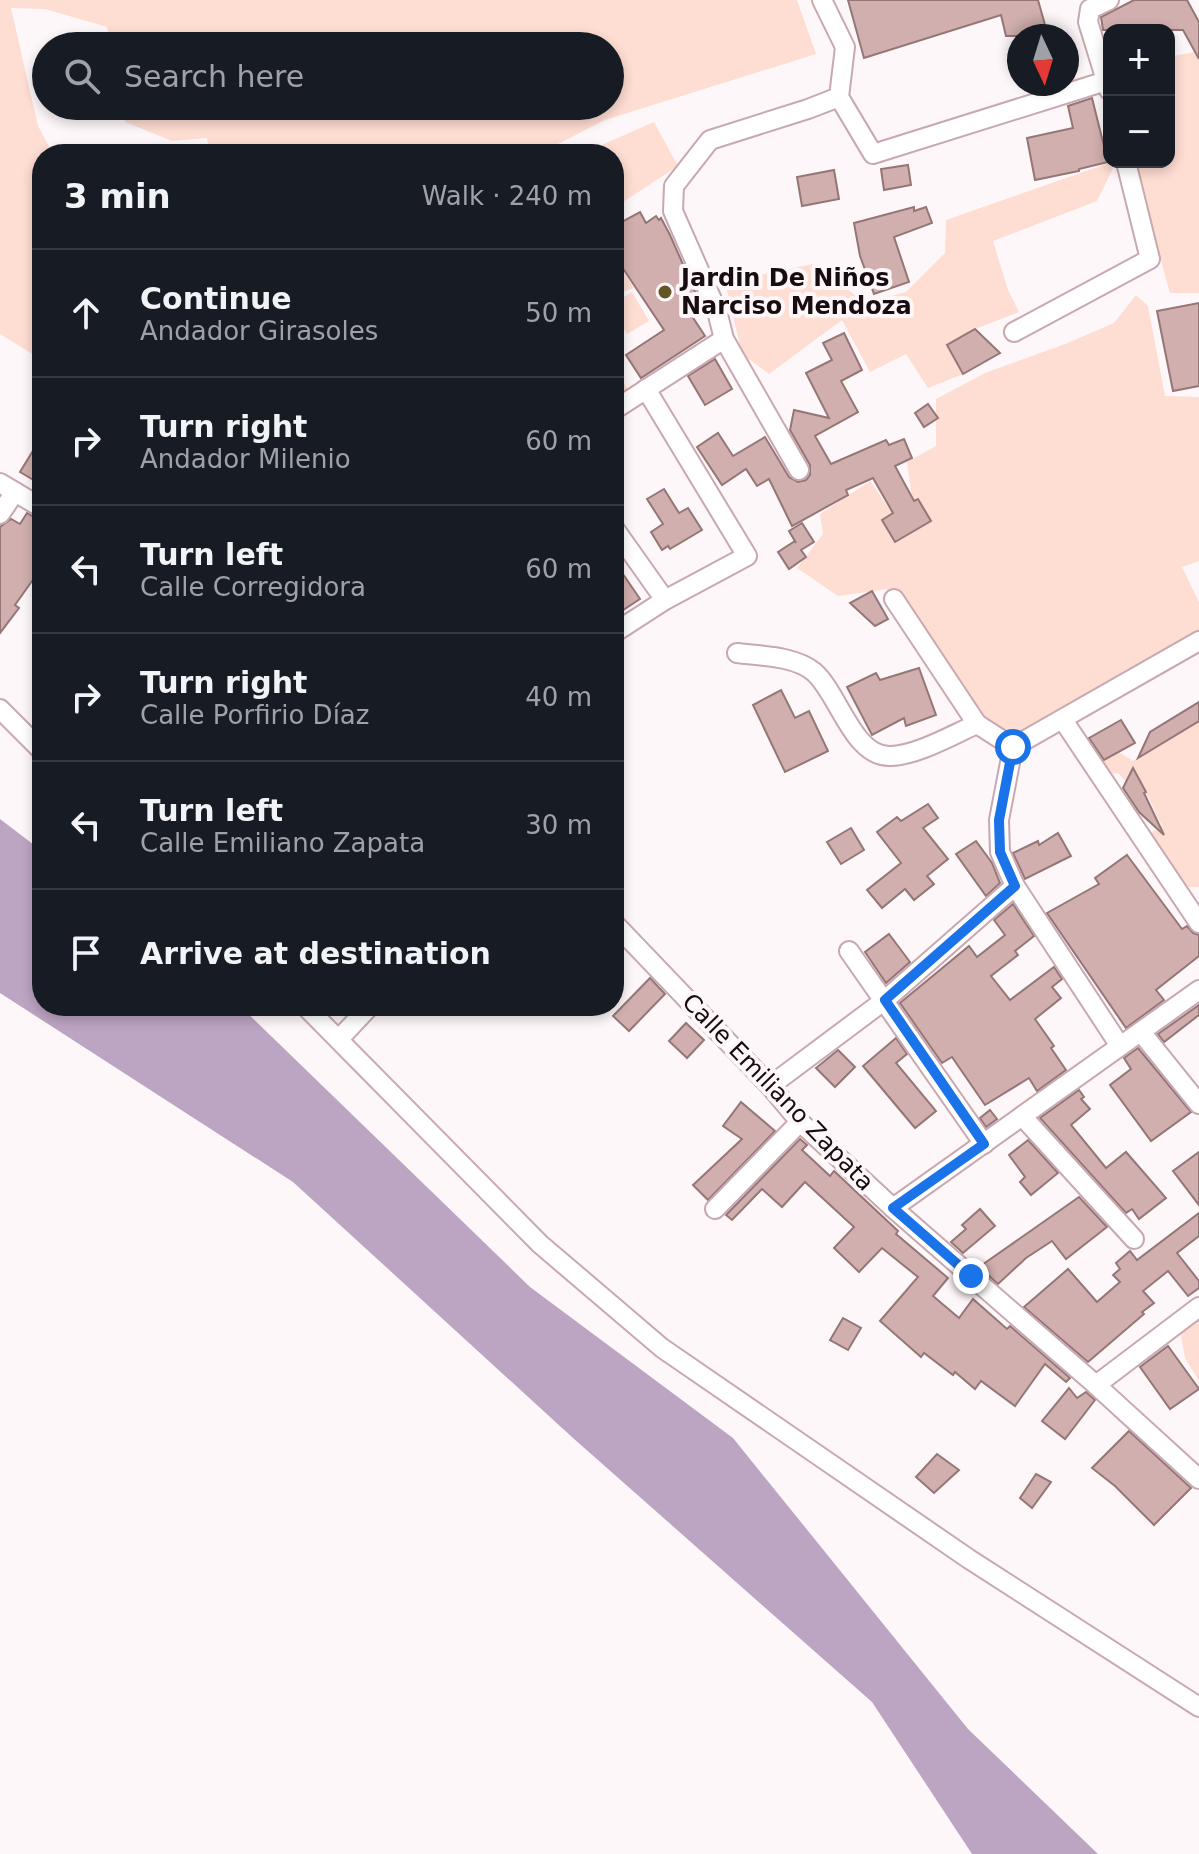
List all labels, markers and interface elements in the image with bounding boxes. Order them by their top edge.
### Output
north arrow [1007,24,1079,96]
map controls [1103,24,1175,168]
button: + [1103,24,1175,96]
search box [32,32,624,120]
icon: search [60,54,104,98]
text: Search here [124,59,304,94]
button: − [1103,96,1175,168]
text: 3 min [64,176,171,216]
text: Walk · 240 m [422,181,592,211]
place label: Jardin De Niños Narciso Mendoza [679,264,912,320]
text: Continue [140,281,292,316]
marker: Jardin De Niños Narciso Mendoza [656,283,674,301]
icon: ahead [64,291,108,335]
text: 50 m [525,298,592,328]
text: Andador Girasoles [140,316,378,346]
text: Turn right [140,409,307,444]
icon: right [64,419,108,463]
text: 60 m [525,426,592,456]
text: Andador Milenio [140,444,351,474]
text: Turn left [140,537,283,572]
icon: left [64,547,108,591]
text: 60 m [525,554,592,584]
text: Calle Corregidora [140,572,366,602]
text: Turn right [140,665,307,700]
icon: right [64,675,108,719]
text: 40 m [525,682,592,712]
text: Calle Porfirio Díaz [140,700,369,730]
route start [995,729,1031,765]
text: Turn left [140,793,283,828]
icon: left [64,803,108,847]
text: 30 m [525,810,592,840]
text: Calle Emiliano Zapata [140,828,425,858]
icon: arrive [64,931,108,975]
text: Arrive at destination [140,936,491,971]
street label: Calle Emiliano Zapata [677,988,879,1196]
route end [953,1258,989,1294]

